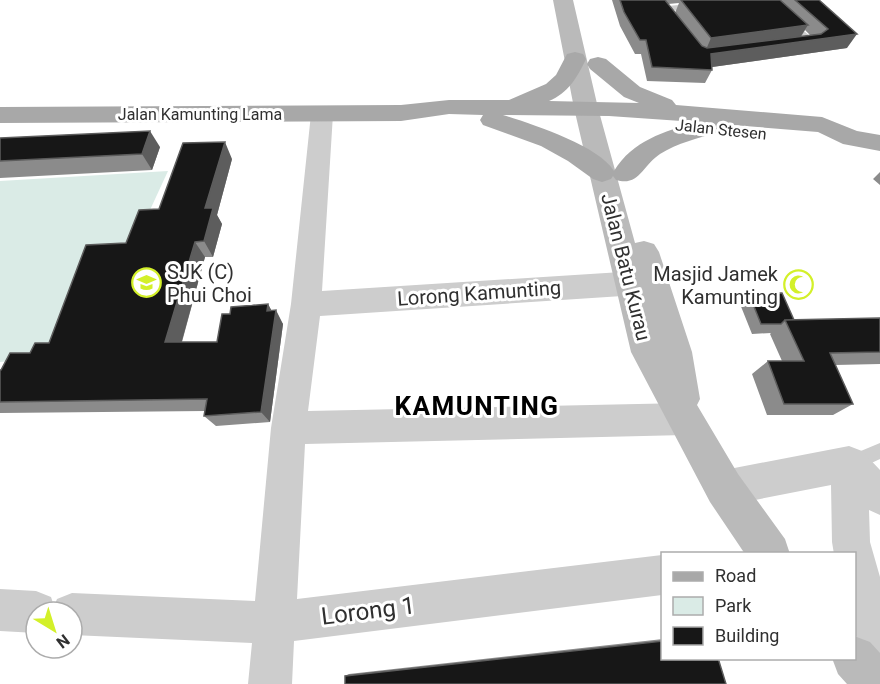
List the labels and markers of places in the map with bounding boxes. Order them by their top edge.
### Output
place label: SJK (C) Phui Choi [167,260,252,307]
place label: Masjid Jamek Kamunting [653,262,779,309]
school or university icon: SJK (C) Phui Choi [130,267,162,299]
mosque icon: Masjid Jamek Kamunting [783,269,815,301]

